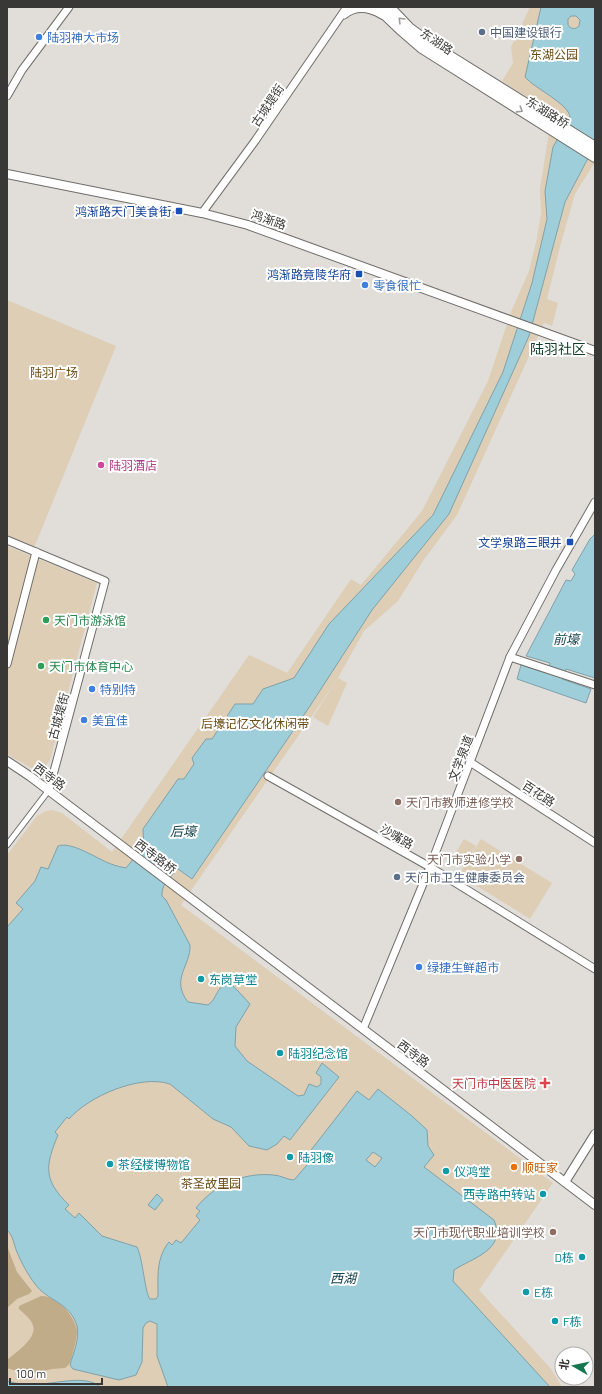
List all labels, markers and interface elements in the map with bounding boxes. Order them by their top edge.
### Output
one-way arrow [399,17,406,24]
street label: 东湖路 [418,25,456,57]
place label: 中国建设银行 [490,25,562,39]
marker: 中国建设银行 [477,27,487,37]
place label: 陆羽神大市场 [47,30,119,44]
marker: 陆羽神大市场 [34,32,44,42]
park label: 东湖公园 [530,47,578,61]
street label: 古城堤街 [248,81,286,129]
street label: 东湖路桥 [524,93,572,131]
one-way arrow [516,105,523,112]
place label: 鸿渐路天门美食街 [75,204,171,218]
marker: 鸿渐路天门美食街 [174,206,184,216]
street label: 鸿渐路 [250,207,288,231]
place label: 鸿渐路竟陵华府 [267,267,351,281]
marker: 鸿渐路竟陵华府 [354,269,364,279]
place label: 零食很忙 [373,278,421,292]
marker: 零食很忙 [360,280,370,290]
district label: 陆羽社区 [530,340,586,357]
park label: 陆羽广场 [30,365,78,379]
place label: 陆羽酒店 [109,458,157,472]
marker: 陆羽酒店 [96,460,106,470]
place label: 文学泉路三眼井 [478,535,562,549]
marker: 文学泉路三眼井 [565,537,575,547]
place label: 天门市游泳馆 [54,613,126,627]
marker: 天门市游泳馆 [41,615,51,625]
water label: 前壕 [553,631,581,647]
place label: 天门市体育中心 [49,659,133,673]
marker: 天门市体育中心 [36,661,46,671]
place label: 特别特 [100,682,136,696]
marker: 特别特 [87,684,97,694]
street label: 古城堤街 [45,691,71,741]
place label: 美宜佳 [92,713,128,727]
marker: 美宜佳 [79,715,89,725]
park label: 后壕记忆文化休闲带 [201,716,309,730]
street label: 文学泉道 [445,733,475,783]
street label: 西寺路 [31,760,69,792]
street label: 百花路 [520,777,558,809]
place label: 天门市教师进修学校 [406,795,514,809]
marker: 天门市教师进修学校 [393,797,403,807]
street label: 沙嘴路 [378,821,416,851]
water label: 后壕 [170,823,198,839]
street label: 西寺路桥 [133,836,179,876]
place label: 天门市实验小学 [427,852,511,866]
marker: 天门市实验小学 [514,854,524,864]
place label: 天门市卫生健康委员会 [405,870,525,884]
marker: 天门市卫生健康委员会 [392,872,402,882]
place label: 绿捷生鲜超市 [427,960,499,974]
marker: 绿捷生鲜超市 [414,962,424,972]
place label: 东岗草堂 [209,972,257,986]
marker: 东岗草堂 [196,974,206,984]
street label: 西寺路 [395,1037,433,1069]
place label: 陆羽纪念馆 [288,1046,348,1060]
marker: 陆羽纪念馆 [275,1048,285,1058]
place label: 天门市中医医院 [452,1076,536,1090]
marker: 天门市中医医院 [539,1077,551,1089]
place label: 陆羽像 [298,1150,334,1164]
marker: 陆羽像 [285,1152,295,1162]
place label: 茶经楼博物馆 [118,1157,190,1171]
marker: 茶经楼博物馆 [105,1159,115,1169]
place label: 顺旺家 [522,1160,558,1174]
marker: 顺旺家 [509,1162,519,1172]
place label: 仪鸿堂 [454,1164,490,1178]
marker: 仪鸿堂 [441,1166,451,1176]
park label: 茶圣故里园 [181,1176,241,1190]
place label: 西寺路中转站 [463,1187,535,1201]
marker: 西寺路中转站 [538,1189,548,1199]
place label: 天门市现代职业培训学校 [413,1225,545,1239]
marker: 天门市现代职业培训学校 [548,1227,558,1237]
place label: D栋 [555,1250,574,1264]
marker: D栋 [577,1252,587,1262]
water label: 西湖 [330,1270,358,1286]
place label: E栋 [534,1285,553,1299]
marker: E栋 [521,1287,531,1297]
place label: F栋 [563,1314,582,1328]
marker: F栋 [550,1316,560,1326]
north arrow [554,1346,594,1386]
text: 北 [556,1358,571,1371]
scale bar [10,1360,102,1386]
text: 100 m [16,1366,46,1380]

